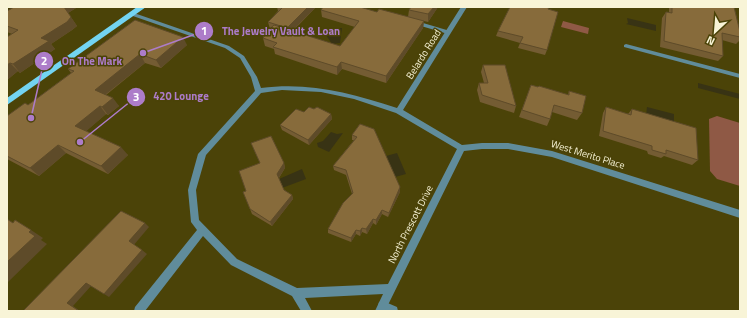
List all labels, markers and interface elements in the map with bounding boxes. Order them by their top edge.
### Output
north arrow [695,12,735,52]
callout: The Jewelry Vault & Loan [194,19,348,42]
text: 1 [201,21,207,40]
text: The Jewelry Vault & Loan [222,23,340,39]
street label: Belardo Road [402,26,445,82]
text: N [704,32,718,50]
callout: On The Mark [34,49,130,72]
text: 2 [41,51,47,70]
text: On The Mark [62,53,123,69]
callout: 420 Lounge [126,85,217,108]
text: 3 [133,87,139,106]
text: 420 Lounge [153,88,209,104]
street label: West Merito Place [549,136,627,173]
street label: North Prescott Drive [384,182,437,266]

